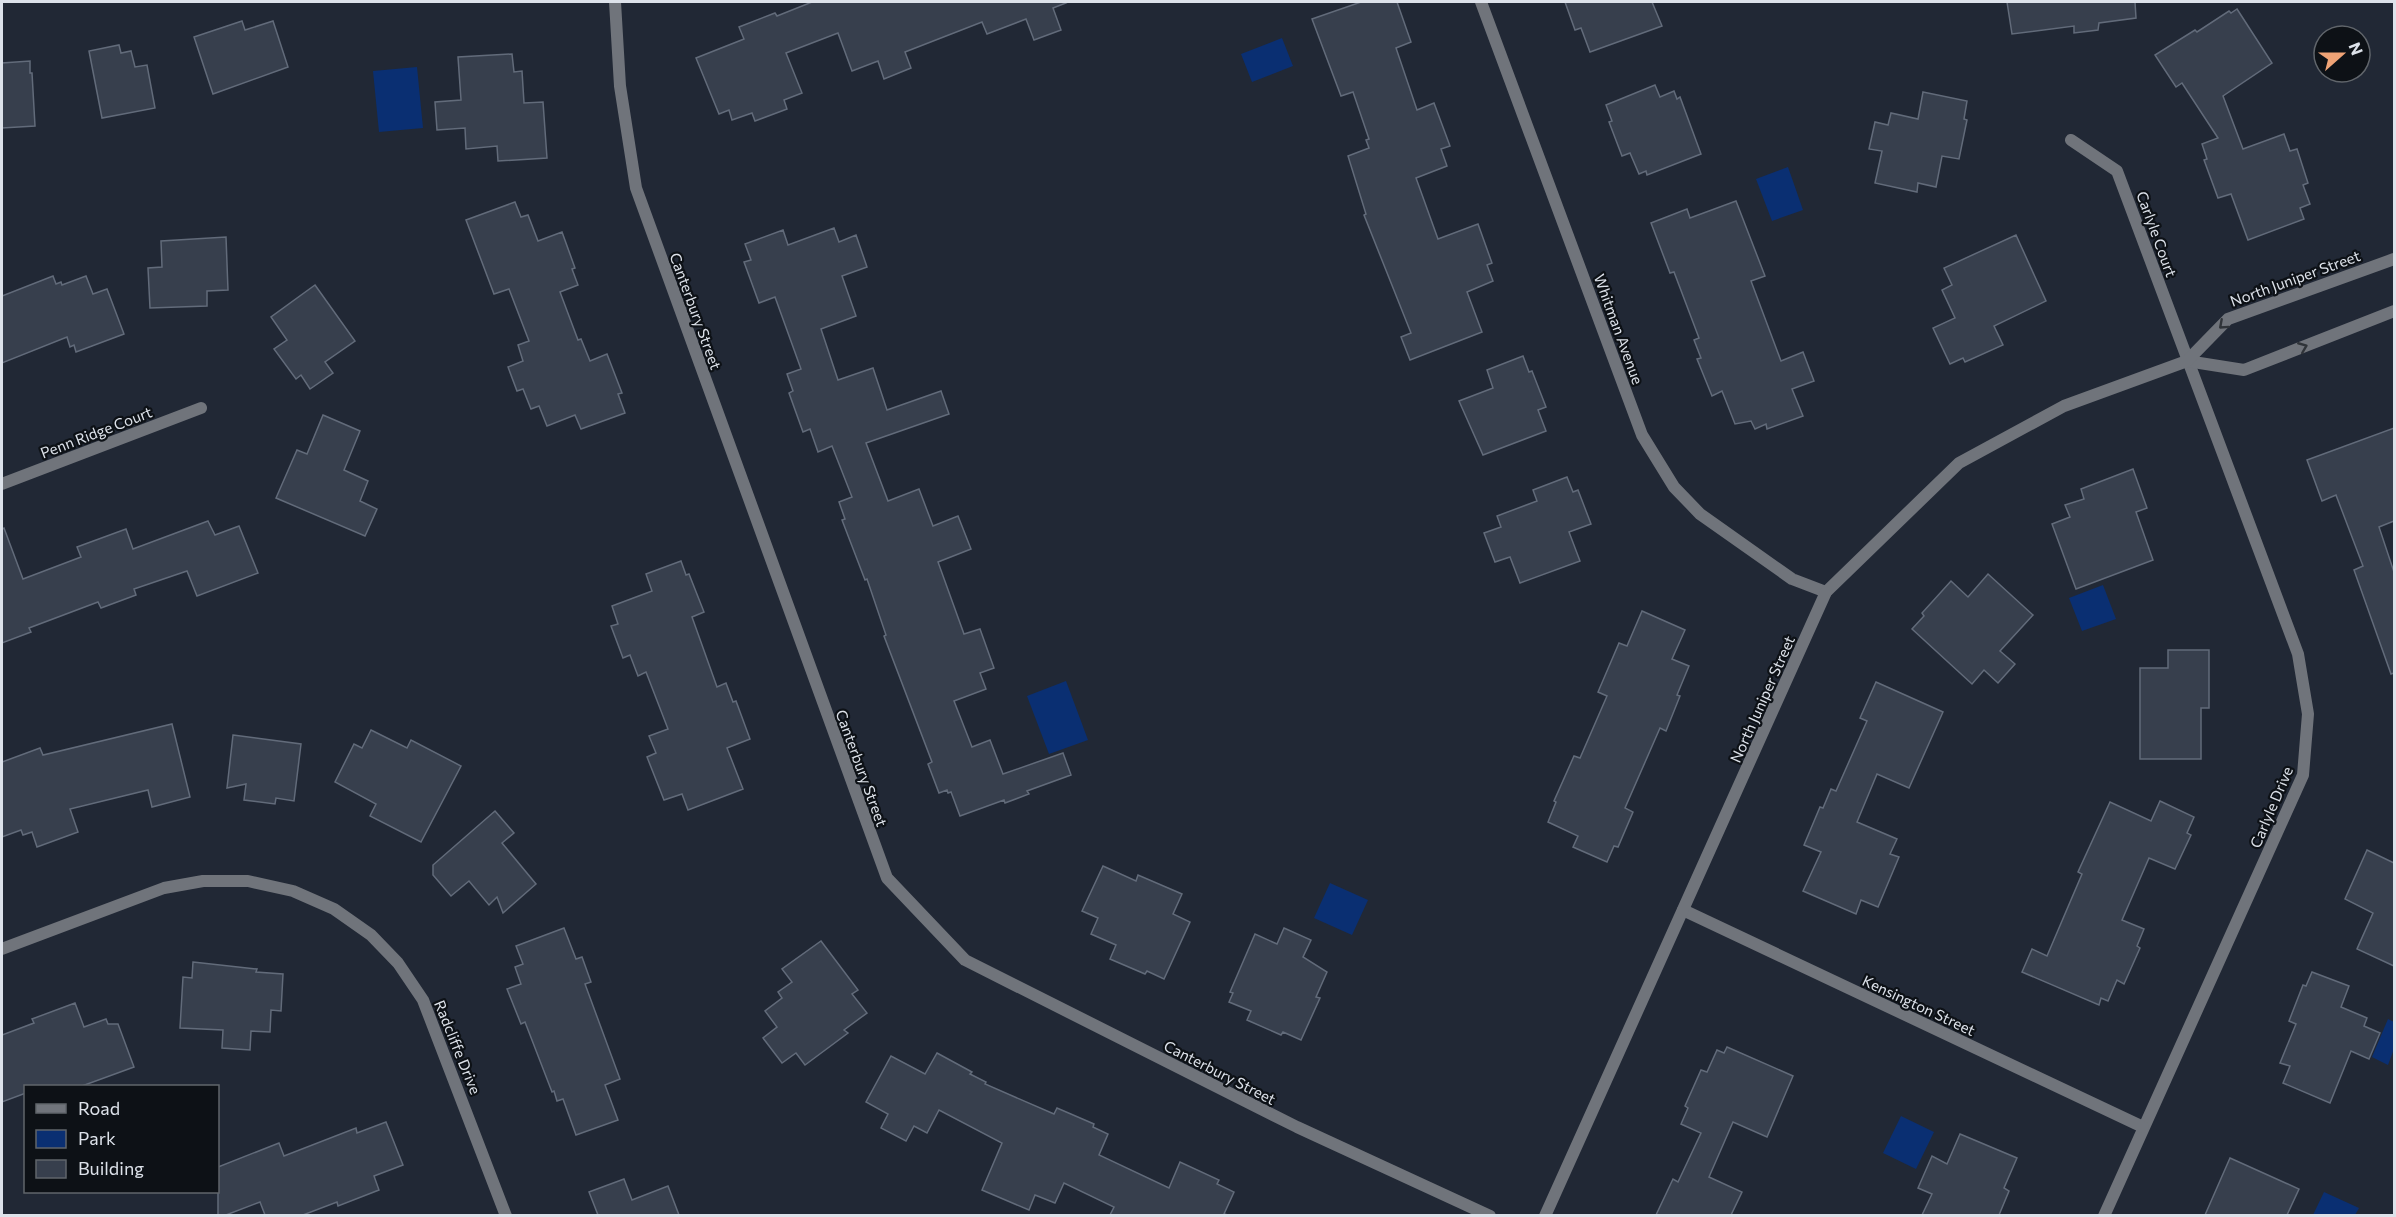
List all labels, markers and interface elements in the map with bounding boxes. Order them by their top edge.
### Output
north arrow [2312,24,2372,84]
text: N [2345,39,2367,57]
street label: Carlyle Court [2133,189,2181,279]
street label: North Juniper Street [2227,246,2363,310]
street label: Canterbury Street [667,250,725,372]
street label: Whitman Avenue [1591,271,1647,387]
one-way arrow [2219,317,2230,328]
one-way arrow [2297,342,2308,354]
street label: Penn Ridge Court [38,402,154,462]
street label: North Juniper Street [1726,633,1798,765]
street label: Canterbury Street [833,707,891,829]
street label: Carlyle Drive [2246,764,2296,850]
street label: Kensington Street [1860,971,1978,1039]
street label: Radcliffe Drive [431,997,485,1097]
street label: Canterbury Street [1161,1036,1279,1108]
legend [24,1085,219,1193]
text: Road [78,1097,120,1119]
text: Park [78,1127,116,1149]
text: Building [78,1157,144,1179]

